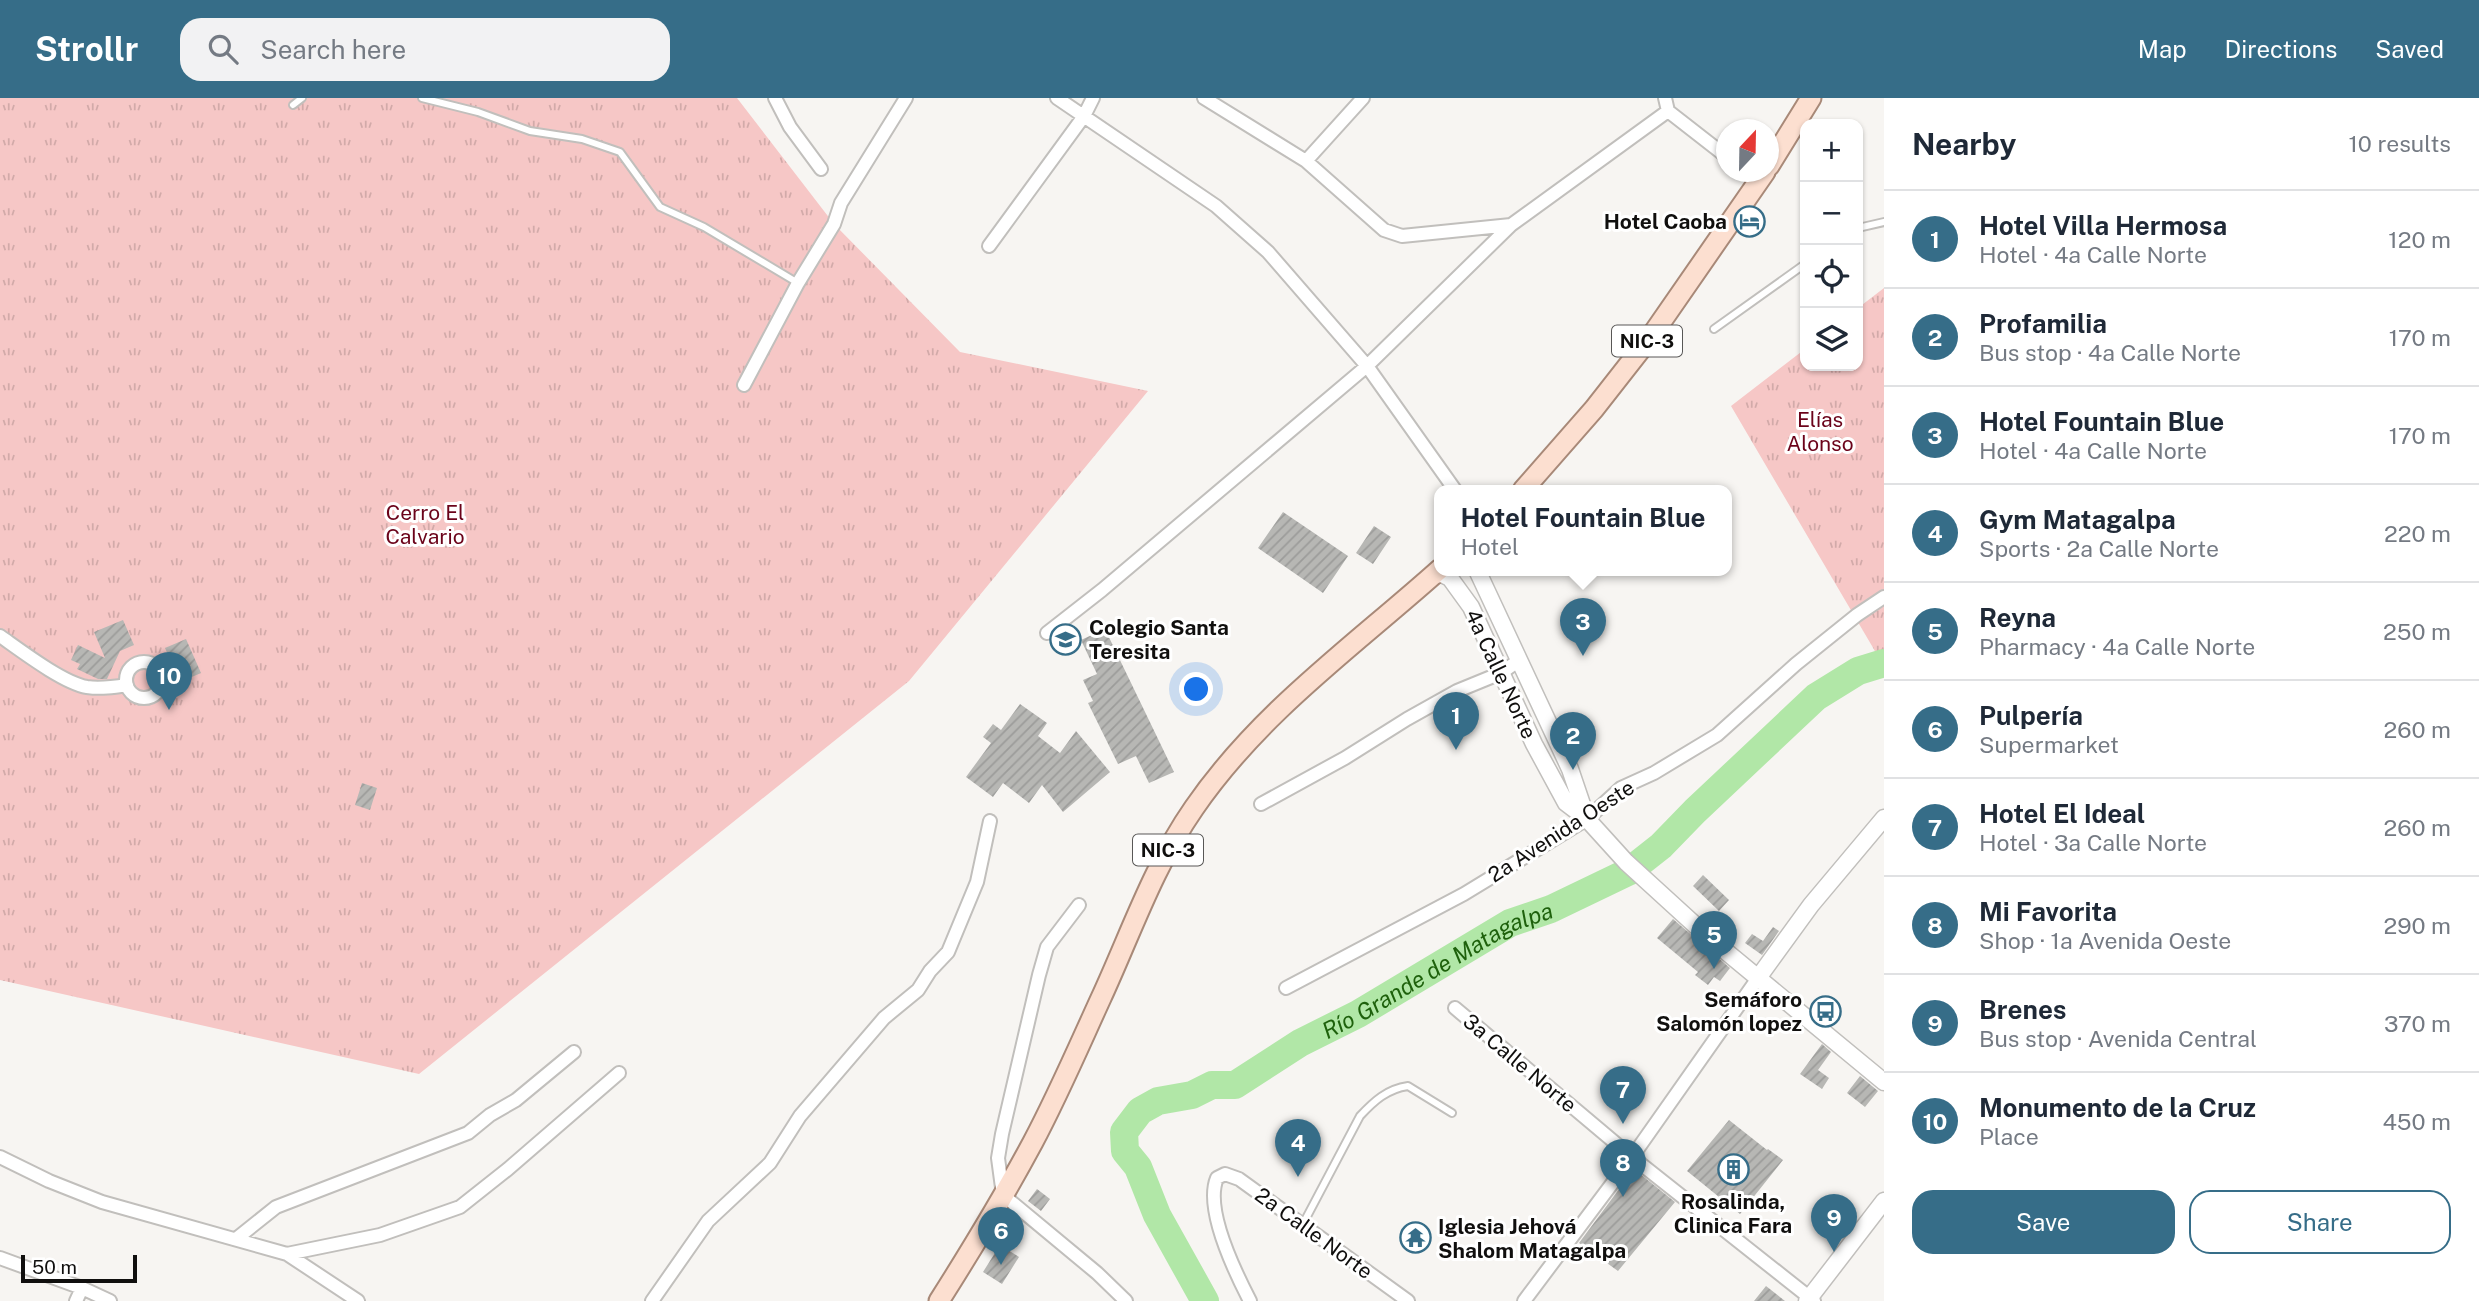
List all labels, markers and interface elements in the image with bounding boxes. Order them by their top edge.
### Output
search box [180,18,670,81]
text: Strollr [35,30,138,68]
icon: search [204,30,242,68]
text: Search here [260,34,406,65]
text: Map [2138,35,2187,63]
text: Directions [2225,35,2337,63]
text: Saved [2375,35,2444,63]
north arrow [1716,119,1779,182]
map controls [1800,119,1863,371]
button: + [1800,119,1863,182]
text: Nearby [1912,126,2016,162]
text: 10 results [2348,130,2451,157]
button: − [1800,182,1863,245]
hotel icon: Hotel Caoba [1733,204,1767,238]
place label: Hotel Caoba [1604,209,1727,234]
text: Hotel Villa Hermosa [1979,210,2227,241]
text: 1 [1930,226,1940,253]
text: 120 m [2388,226,2451,253]
text: Hotel · 4a Calle Norte [1979,241,2207,268]
button: locate [1800,245,1863,308]
button: layers [1800,308,1863,371]
text: Profamilia [1979,308,2107,339]
text: 2 [1928,324,1942,351]
text: 170 m [2389,324,2451,351]
road number: NIC-3 [1612,326,1682,356]
text: Bus stop · 4a Calle Norte [1979,339,2241,366]
text: Hotel Fountain Blue [1979,406,2224,437]
park label: Elías Alonso [1786,407,1854,456]
text: 3 [1927,422,1943,449]
text: 170 m [2389,422,2451,449]
text: Hotel · 4a Calle Norte [1979,437,2207,464]
popup [1434,485,1732,576]
park label: Cerro El Calvario [385,500,465,549]
text: Hotel Fountain Blue [1460,502,1706,533]
text: Gym Matagalpa [1979,504,2176,535]
text: 4 [1927,520,1943,547]
text: 220 m [2384,520,2451,547]
text: Hotel [1460,533,1519,560]
text: Sports · 2a Calle Norte [1979,535,2219,562]
pin: 3 [1560,598,1606,656]
text: Reyna [1979,602,2056,633]
street label: 4a Calle Norte [1460,605,1542,743]
place label: Colegio Santa Teresita [1089,615,1229,664]
text: 5 [1927,618,1943,645]
text: 250 m [2383,618,2451,645]
school or university icon: Colegio Santa Teresita [1049,622,1083,656]
text: Pharmacy · 4a Calle Norte [1979,633,2255,660]
pin: 10 [146,652,192,710]
your location [1179,672,1213,706]
pin: 1 [1433,692,1479,750]
text: Pulpería [1979,700,2083,731]
pin: 2 [1550,712,1596,770]
text: 6 [1927,716,1943,743]
text: 260 m [2384,716,2451,743]
text: Supermarket [1979,731,2119,758]
street label: 2a Avenida Oeste [1483,774,1639,888]
text: Hotel El Ideal [1979,798,2145,829]
text: 7 [1928,814,1942,841]
text: 260 m [2384,814,2451,841]
text: Hotel · 3a Calle Norte [1979,829,2207,856]
road number: NIC-3 [1133,834,1203,866]
water label: Río Grande de Matagalpa [1317,896,1556,1043]
text: Mi Favorita [1979,896,2117,927]
pin: 5 [1691,911,1737,969]
text: 8 [1927,912,1943,939]
text: 290 m [2384,912,2451,939]
text: Shop · 1a Avenida Oeste [1979,927,2231,954]
place label: Semáforo Salomón lopez [1656,987,1802,1036]
bus stop icon: Semáforo Salomón lopez [1808,994,1842,1028]
text: Brenes [1979,994,2067,1025]
street label: 3a Calle Norte [1458,1008,1582,1118]
text: 9 [1927,1010,1943,1037]
text: 370 m [2384,1010,2451,1037]
text: Bus stop · Avenida Central [1979,1025,2257,1052]
pin: 7 [1600,1066,1646,1124]
text: Monumento de la Cruz [1979,1092,2256,1123]
text: 10 [1923,1108,1947,1135]
text: 450 m [2382,1108,2451,1135]
pin: 4 [1275,1119,1321,1177]
text: Place [1979,1123,2039,1150]
pin: 8 [1600,1139,1646,1197]
building icon: Rosalinda, Clinica Fara [1716,1152,1750,1186]
street label: 2a Calle Norte [1250,1182,1378,1284]
place label: Rosalinda, Clinica Fara [1674,1189,1792,1238]
button: Save [1912,1190,2175,1254]
button: Share [2189,1190,2451,1254]
pin: 9 [1811,1194,1857,1252]
pin: 6 [978,1207,1024,1265]
place label: Iglesia Jehová Shalom Matagalpa [1438,1214,1626,1263]
temple icon: Iglesia Jehová Shalom Matagalpa [1398,1221,1432,1255]
scale bar [21,1252,136,1284]
text: 50 m [32,1256,77,1278]

